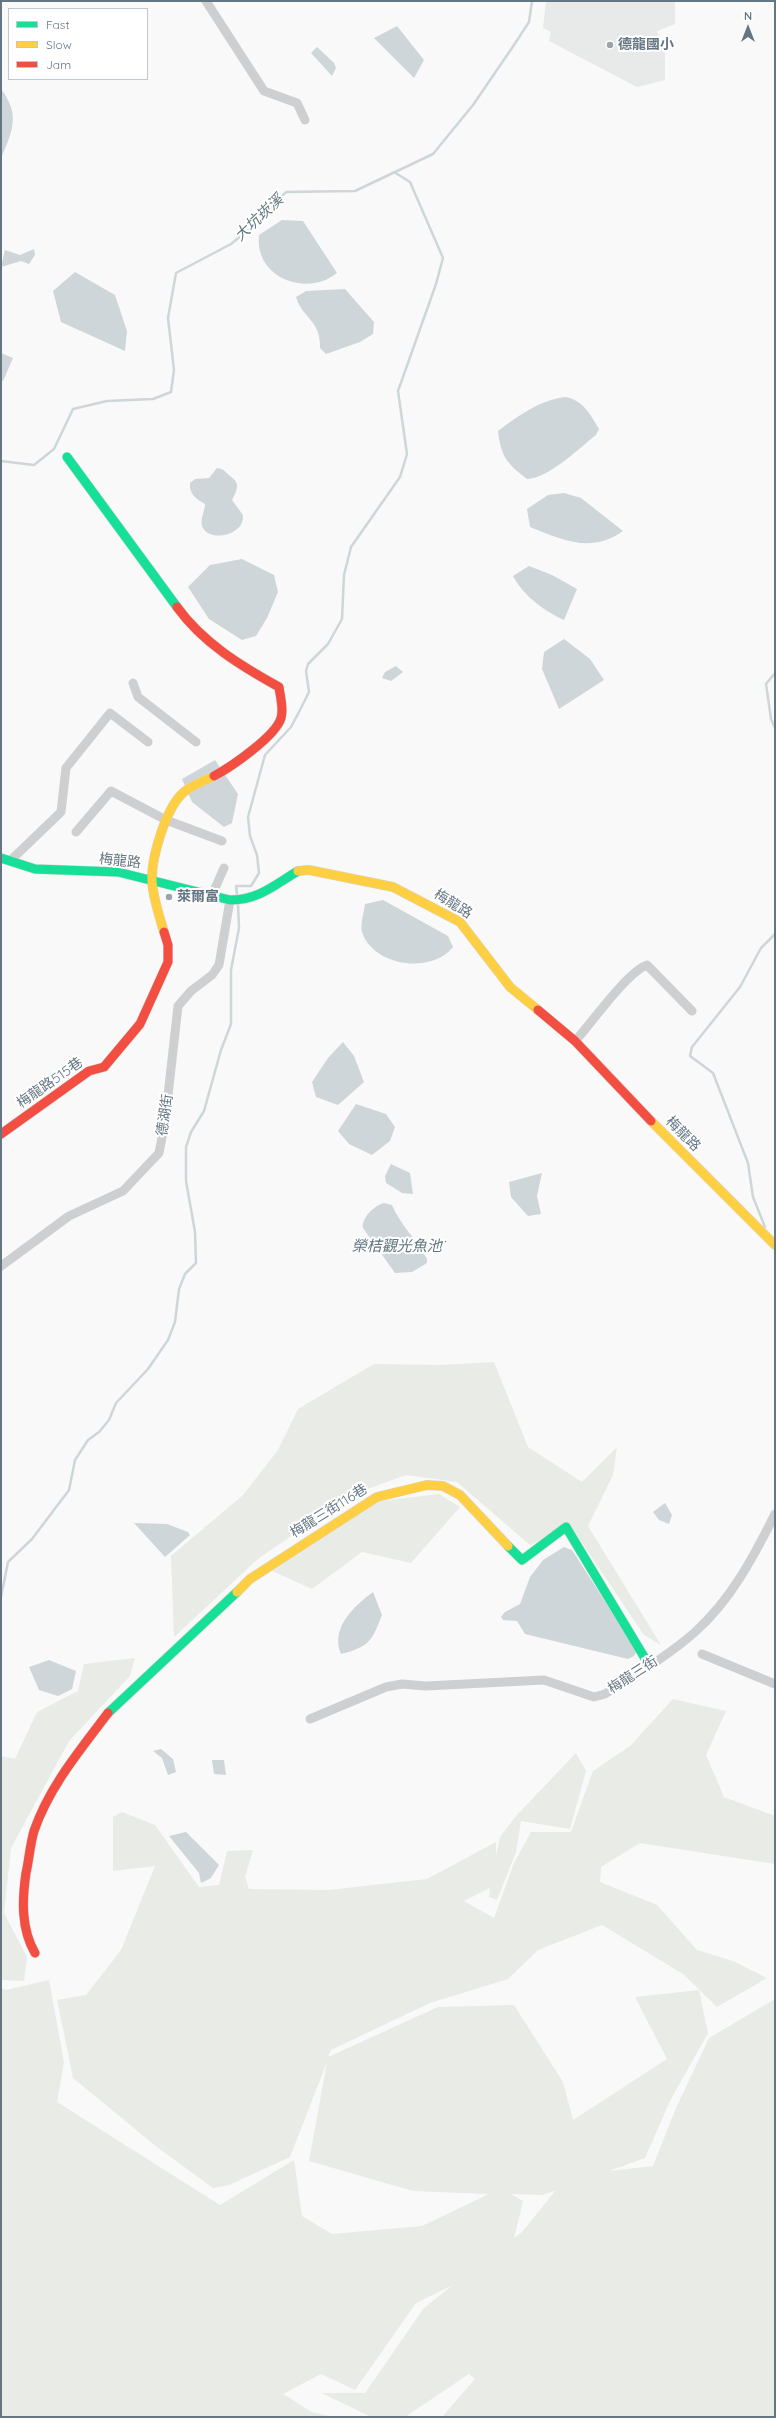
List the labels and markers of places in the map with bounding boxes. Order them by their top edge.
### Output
place label: 德龍國小 [618,37,674,53]
marker: 德龍國小 [605,40,615,50]
place label: 萊爾富 [177,889,219,905]
marker: 萊爾富 [164,892,174,902]

